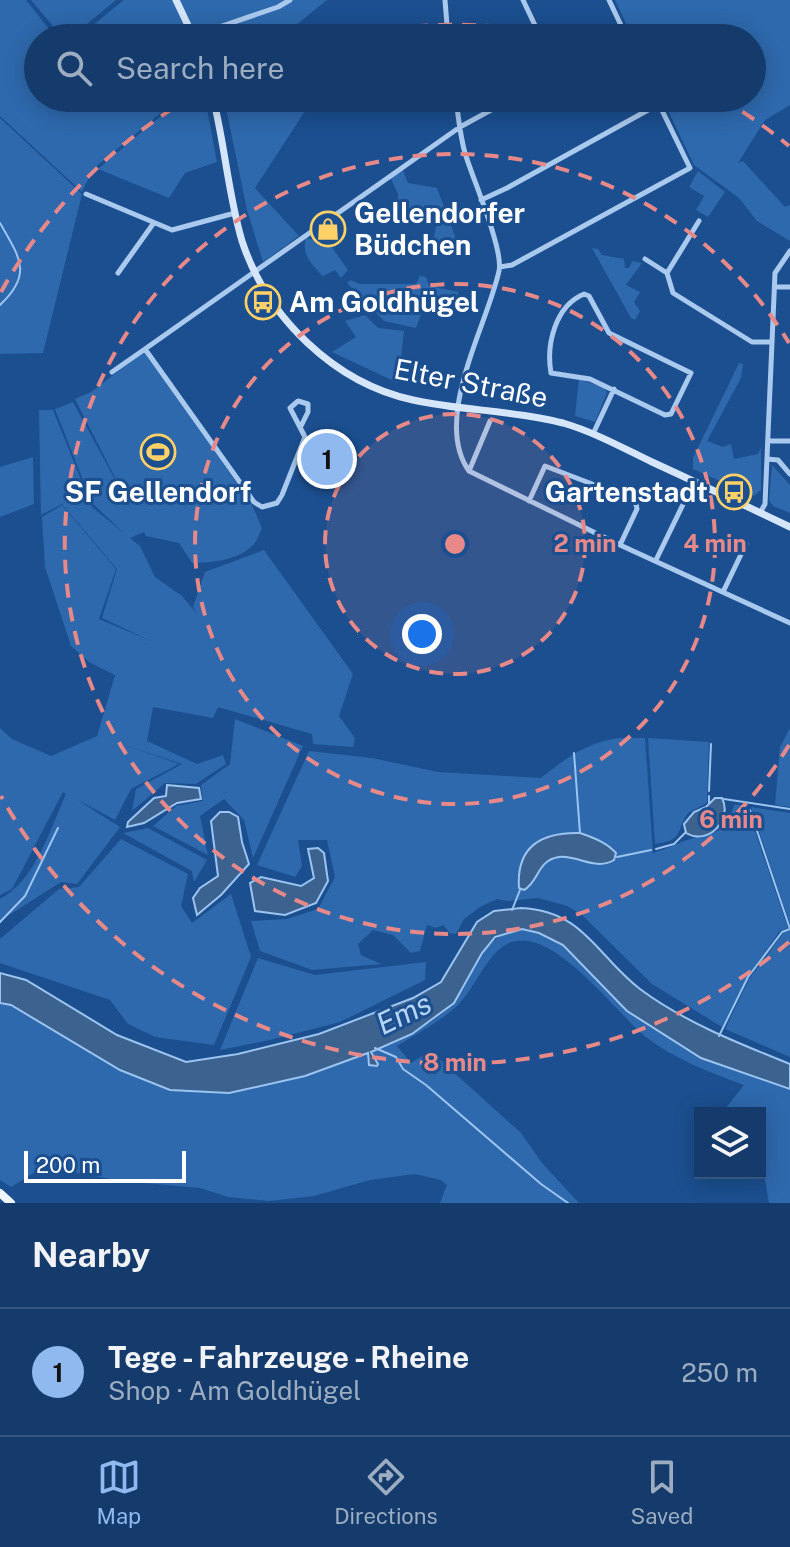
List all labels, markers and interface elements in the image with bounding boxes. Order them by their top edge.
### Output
search box [24,24,766,112]
icon: search [52,46,96,90]
text: Search here [116,50,284,86]
place label: Gellendorfer Büdchen [354,196,525,261]
shop icon: Gellendorfer Büdchen [309,210,347,248]
bus stop icon: Am Goldhügel [244,283,282,321]
place label: Am Goldhügel [289,285,479,318]
street label: Elter Straße [391,351,551,414]
pin: 1 [301,429,353,489]
sports icon: SF Gellendorf [139,433,177,471]
bus stop icon: Gartenstadt [715,473,753,511]
place label: SF Gellendorf [65,475,251,508]
place label: Gartenstadt [545,475,708,508]
text: 2 min [554,529,616,557]
text: 4 min [683,529,747,557]
centre of rings [441,530,469,558]
your location [402,614,442,654]
text: 6 min [699,805,763,833]
water label: Ems [370,984,437,1042]
text: 8 min [423,1048,487,1076]
map controls [694,1107,766,1179]
button: layers [694,1107,766,1179]
scale bar [24,1147,186,1183]
text: 200 m [36,1152,100,1178]
text: Nearby [32,1235,150,1275]
text: Tege - Fahrzeuge - Rheine [108,1339,469,1375]
text: 1 [52,1357,64,1388]
text: 250 m [681,1357,758,1388]
text: Shop · Am Goldhügel [108,1375,361,1406]
tab: Map [97,1455,141,1529]
tab: Directions [334,1455,438,1529]
tab: Saved [631,1455,693,1529]

